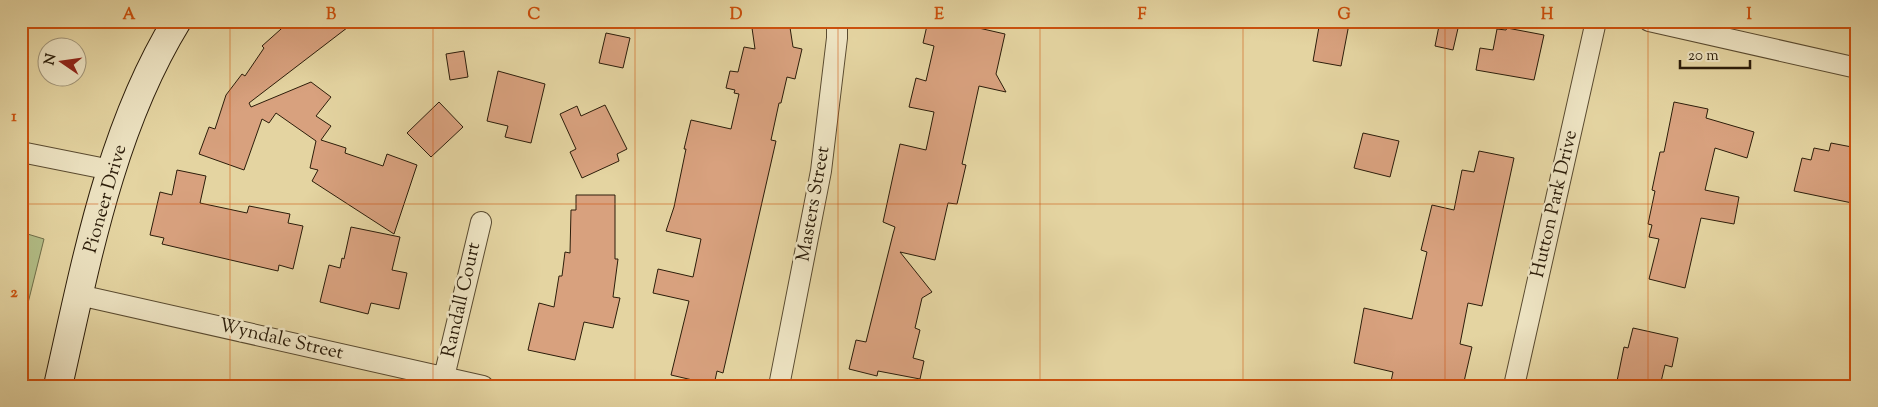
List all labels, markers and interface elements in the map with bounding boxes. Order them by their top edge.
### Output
text: A [123,4,136,27]
text: B [326,4,336,27]
text: C [528,4,541,27]
text: D [730,4,743,27]
text: E [934,4,944,27]
text: F [1138,4,1147,27]
text: G [1337,4,1351,27]
text: H [1541,4,1554,27]
text: I [1746,4,1752,27]
north arrow [38,38,88,88]
scale bar [1680,38,1750,70]
text: 20 m [1688,46,1719,67]
text: N [40,52,62,67]
text: 1 [11,106,17,129]
street label: Hutton Park Drive [1525,127,1585,280]
street label: Pioneer Drive [78,141,134,256]
street label: Masters Street [791,144,838,264]
street label: Randall Court [436,239,488,360]
text: 2 [10,282,18,305]
street label: Wyndale Street [216,313,346,368]

